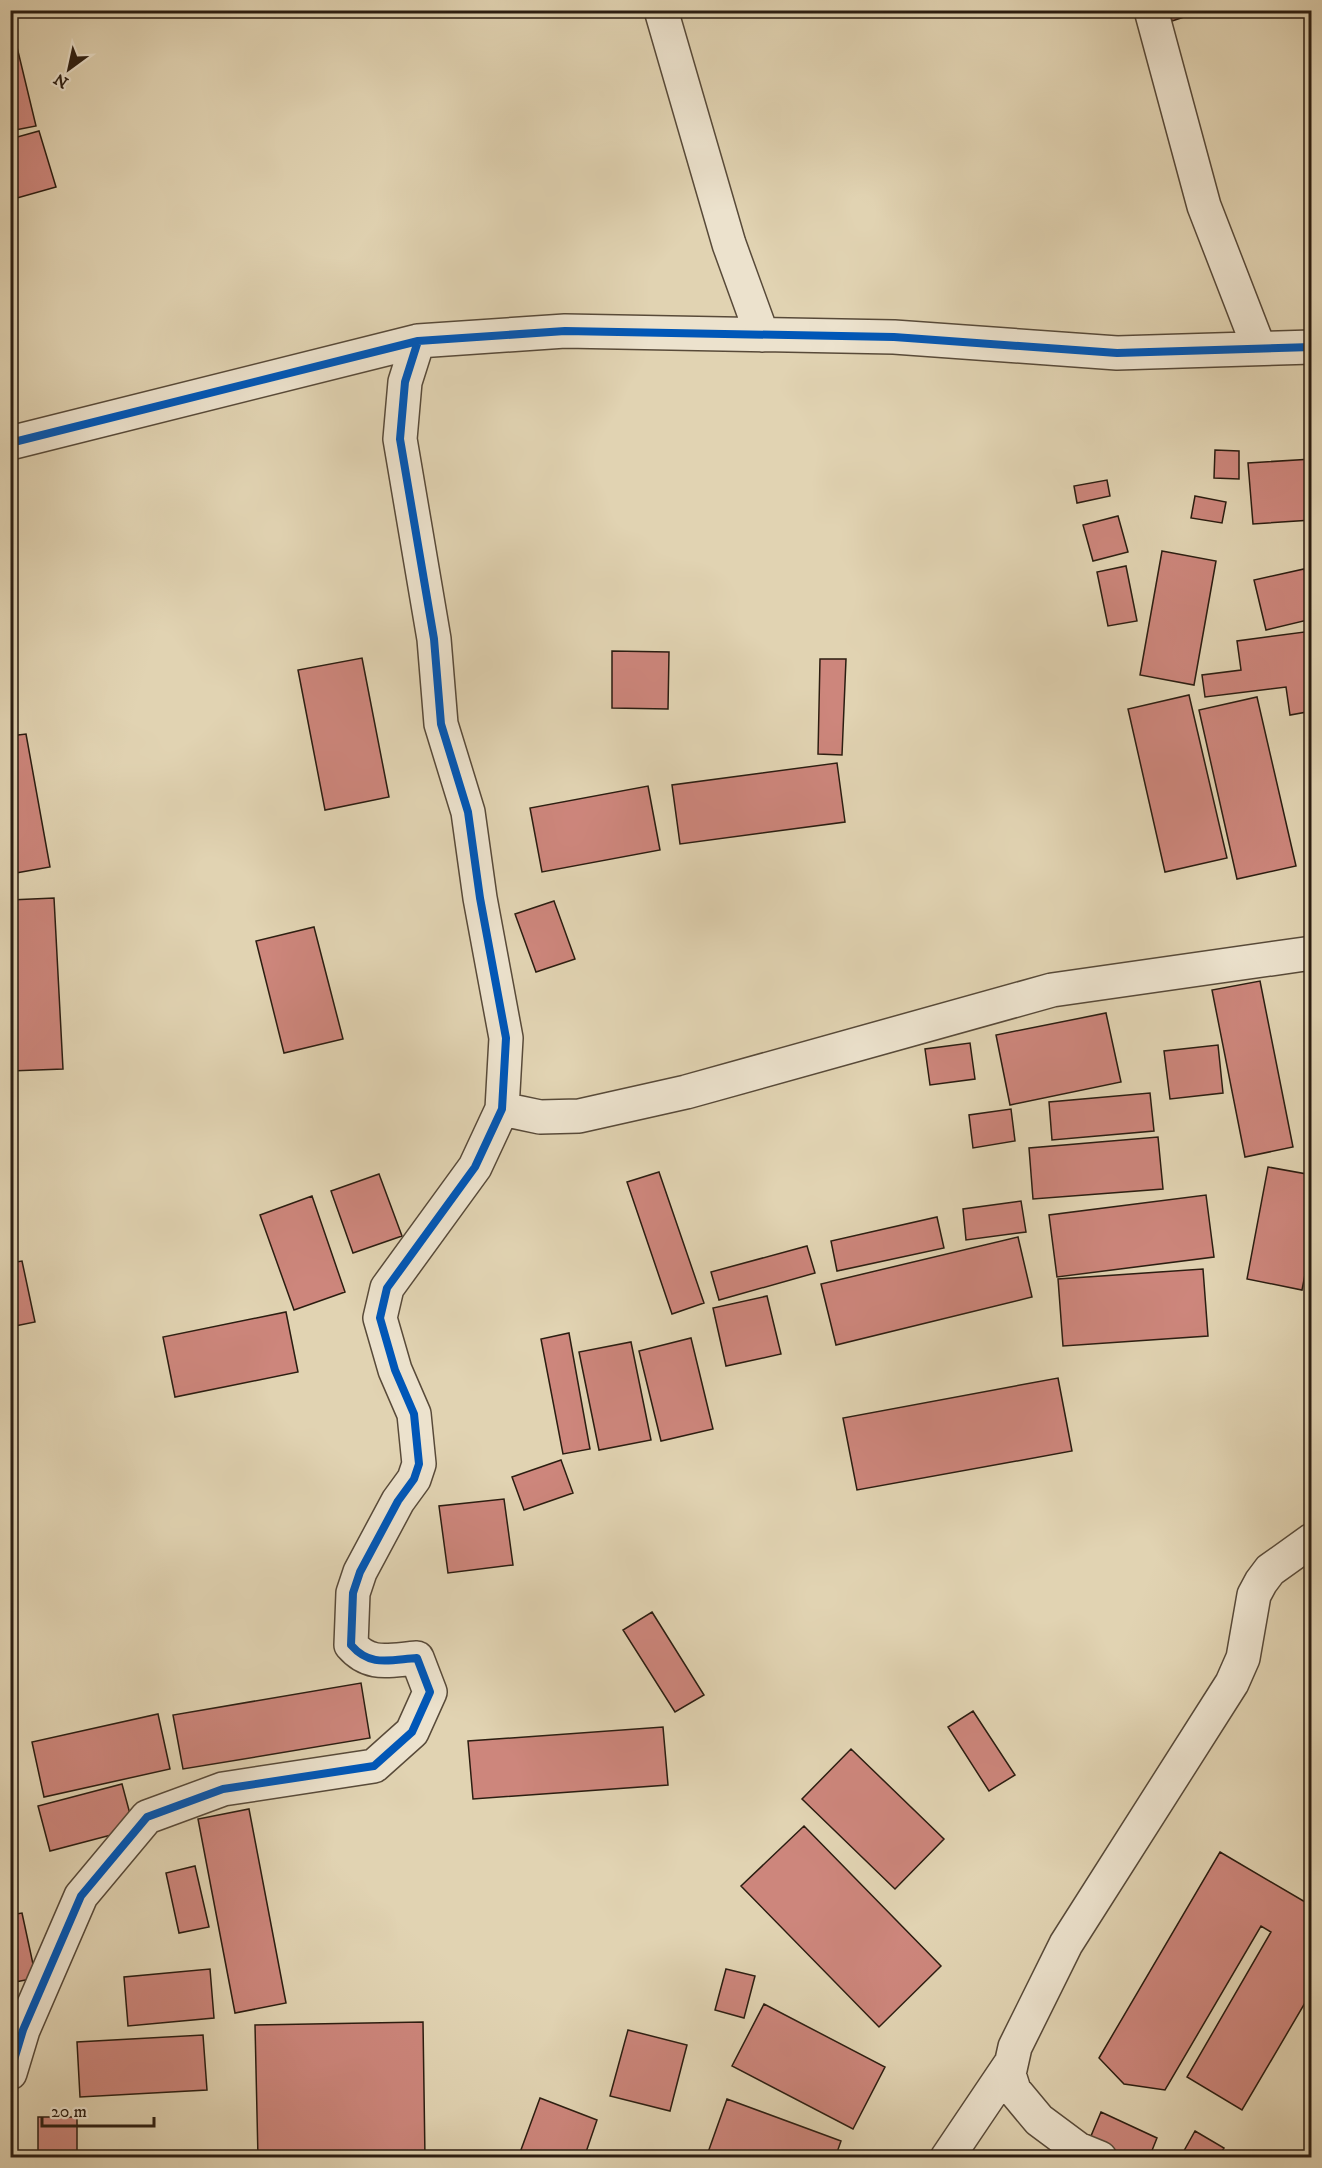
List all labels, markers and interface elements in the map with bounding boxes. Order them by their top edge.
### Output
north arrow [39,39,99,99]
text: N [50,69,72,93]
scale bar [42,2090,154,2128]
text: 20 m [51,2101,87,2123]

